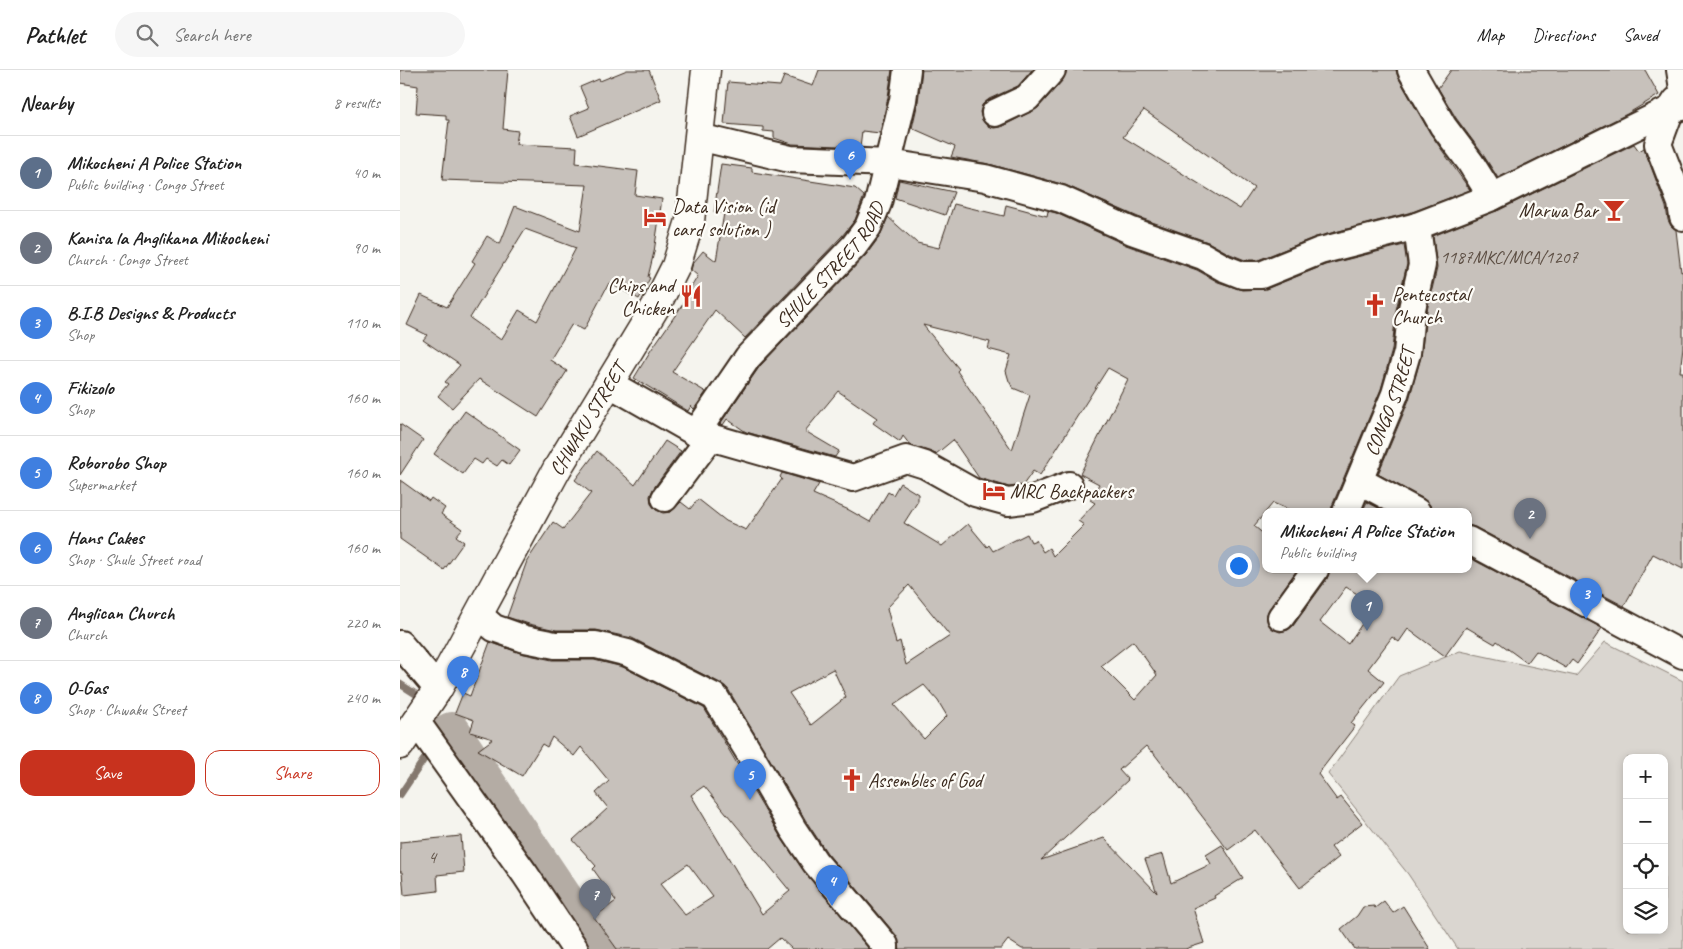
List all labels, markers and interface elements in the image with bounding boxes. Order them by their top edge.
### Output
search box [115,12,465,57]
text: Pathlet [25,20,85,50]
icon: search [133,21,161,49]
text: Search here [173,23,251,47]
text: Map [1477,24,1504,46]
text: Directions [1532,24,1595,46]
text: Saved [1623,24,1658,46]
text: Nearby [20,90,73,116]
text: 8 results [333,93,380,113]
pin: 6 [834,139,866,180]
text: Mikocheni A Police Station [67,151,241,175]
text: 1 [32,163,40,183]
text: 40 m [353,163,380,183]
text: Public building · Congo Street [67,175,224,195]
place label: Data Vision (id card solution ) [672,194,778,242]
street label: SHULE STREET ROAD [770,196,891,334]
bar icon: Marwa Bar [1601,197,1627,223]
place label: Marwa Bar [1519,198,1600,223]
hotel icon: Data Vision (id card solution ) [642,204,668,230]
text: Kanisa la Anglikana Mikocheni [67,226,268,250]
text: 2 [32,238,40,258]
text: 90 m [353,238,380,258]
house number: 1187MKC/MCA/1207 [1440,246,1579,268]
text: Church · Congo Street [67,250,188,270]
place label: Chips and Chicken [607,273,677,321]
place label: Pentecostal Church [1392,282,1473,330]
restaurant icon: Chips and Chicken [678,283,704,309]
church icon: Pentecostal Church [1362,292,1388,318]
text: B.I.B Designs & Products [67,301,234,325]
text: 3 [32,313,40,333]
text: 110 m [346,313,380,333]
text: Shop [67,325,94,345]
street label: CONGO STREET [1359,343,1421,460]
street label: CHWAKU STREET [544,355,634,480]
text: Fikizolo [67,376,114,400]
text: 4 [32,388,40,408]
text: 160 m [346,388,380,408]
text: Shop [67,400,94,420]
text: Roborobo Shop [67,451,166,475]
text: 5 [33,463,39,483]
text: 160 m [346,463,380,483]
text: Supermarket [67,475,135,495]
hotel icon: MRC Backpackers [981,478,1007,504]
place label: MRC Backpackers [1010,479,1135,504]
pin: 2 [1514,498,1546,539]
popup [1262,508,1472,573]
text: Mikocheni A Police Station [1280,519,1454,543]
text: Hans Cakes [67,526,144,550]
text: 6 [32,538,40,558]
text: 160 m [346,538,380,558]
text: Public building [1280,543,1356,563]
text: Shop · Shule Street road [67,550,201,570]
your location [1226,553,1252,579]
pin: 3 [1570,578,1602,619]
pin: 1 [1351,590,1383,631]
text: Anglican Church [67,601,175,625]
text: 7 [32,613,40,633]
text: 220 m [346,613,380,633]
text: Church [67,625,107,645]
pin: 8 [447,656,479,697]
text: O-Gas [67,676,107,700]
text: 8 [32,688,40,708]
text: 240 m [346,688,380,708]
text: Shop · Chwaku Street [67,700,186,720]
button: Save [20,750,195,796]
button: Share [205,750,380,796]
map controls [1623,754,1668,934]
button: + [1623,754,1668,799]
pin: 5 [734,759,766,800]
church icon: Assembles of God [839,767,865,793]
place label: Assembles of God [868,768,985,793]
button: − [1623,799,1668,844]
button: locate [1623,844,1668,889]
house number: 4 [428,846,438,868]
pin: 4 [816,865,848,906]
pin: 7 [579,879,611,920]
button: layers [1623,889,1668,934]

